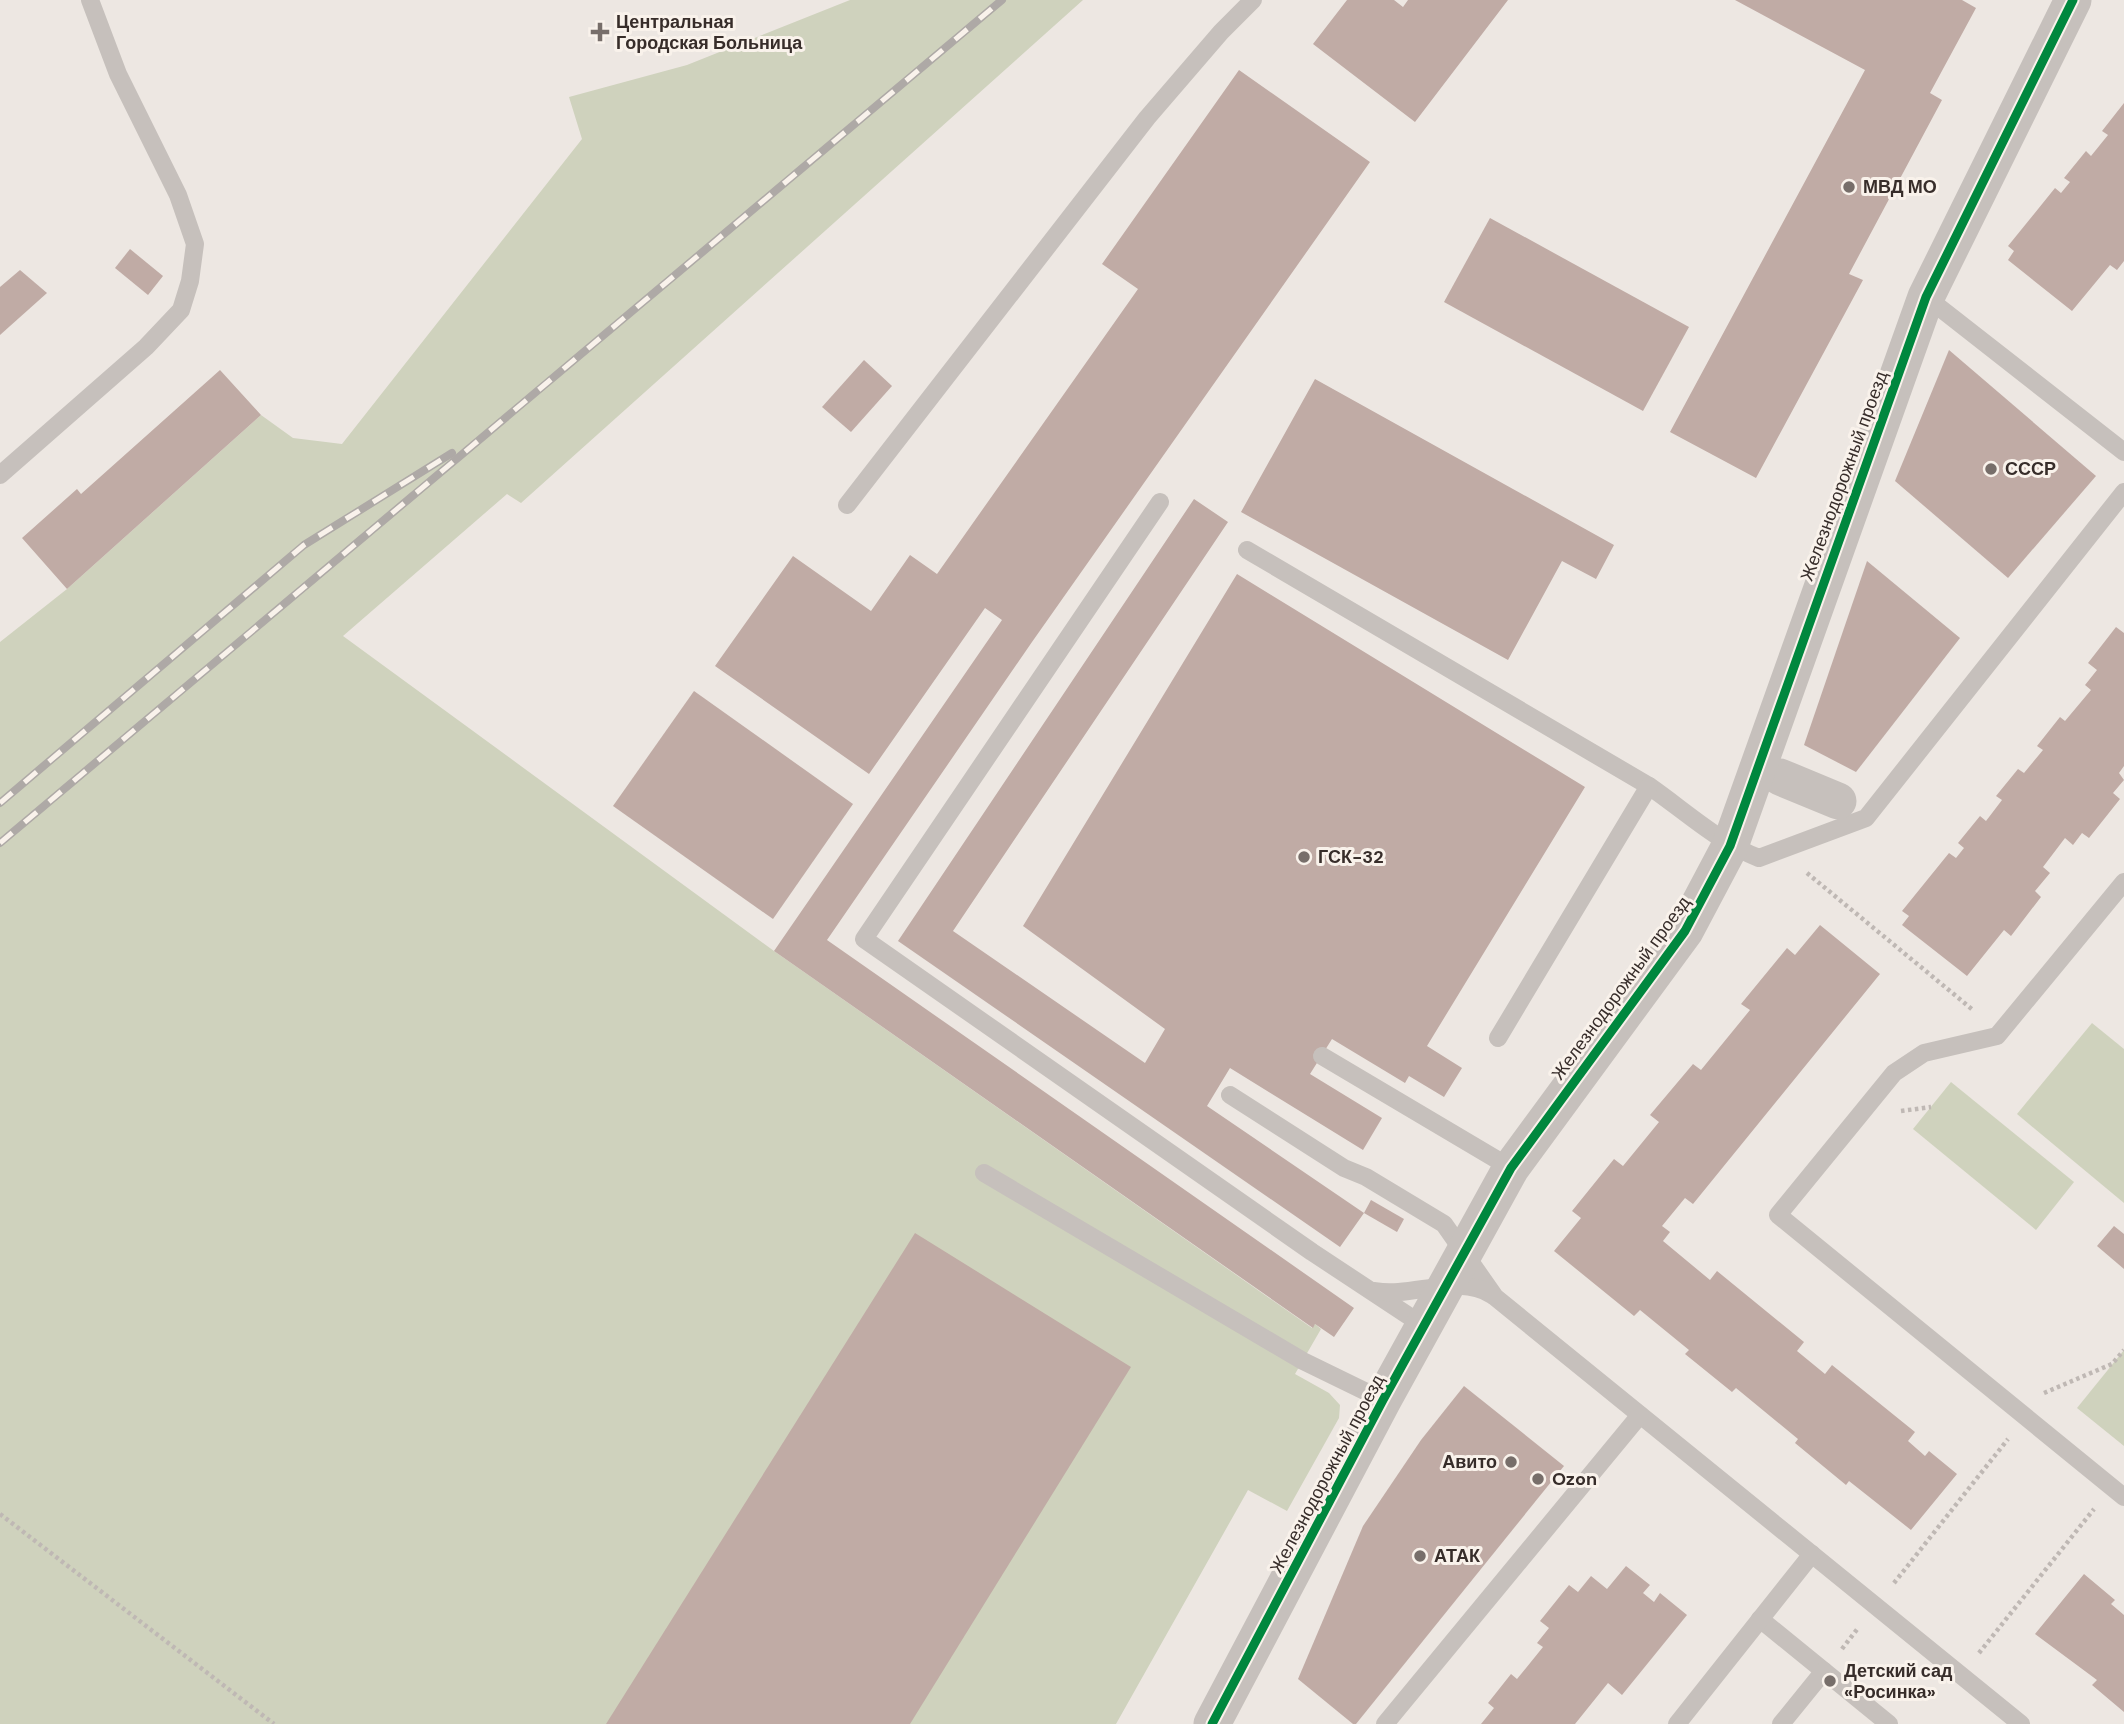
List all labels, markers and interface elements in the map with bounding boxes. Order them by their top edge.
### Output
place label: Центральная Городская Больница [616,10,803,55]
marker: Центральная Городская Больница [590,22,610,42]
place label: МВД МО [1863,175,1937,199]
marker: МВД МО [1841,179,1857,195]
street label: Железнодорожный проезд [1795,367,1893,584]
place label: СССР [2005,457,2056,481]
marker: СССР [1983,461,1999,477]
place label: ГСК-32 [1318,845,1384,869]
marker: ГСК-32 [1296,849,1312,865]
street label: Железнодорожный проезд [1546,891,1696,1085]
street label: Железнодорожный проезд [1264,1370,1390,1577]
place label: Авито [1442,1450,1497,1474]
marker: Авито [1503,1454,1519,1470]
place label: Ozon [1552,1467,1597,1491]
marker: Ozon [1530,1471,1546,1487]
place label: АТАК [1434,1544,1481,1568]
marker: АТАК [1412,1548,1428,1564]
place label: Детский сад «Росинка» [1844,1659,1953,1704]
marker: Детский сад «Росинка» [1822,1673,1838,1689]

